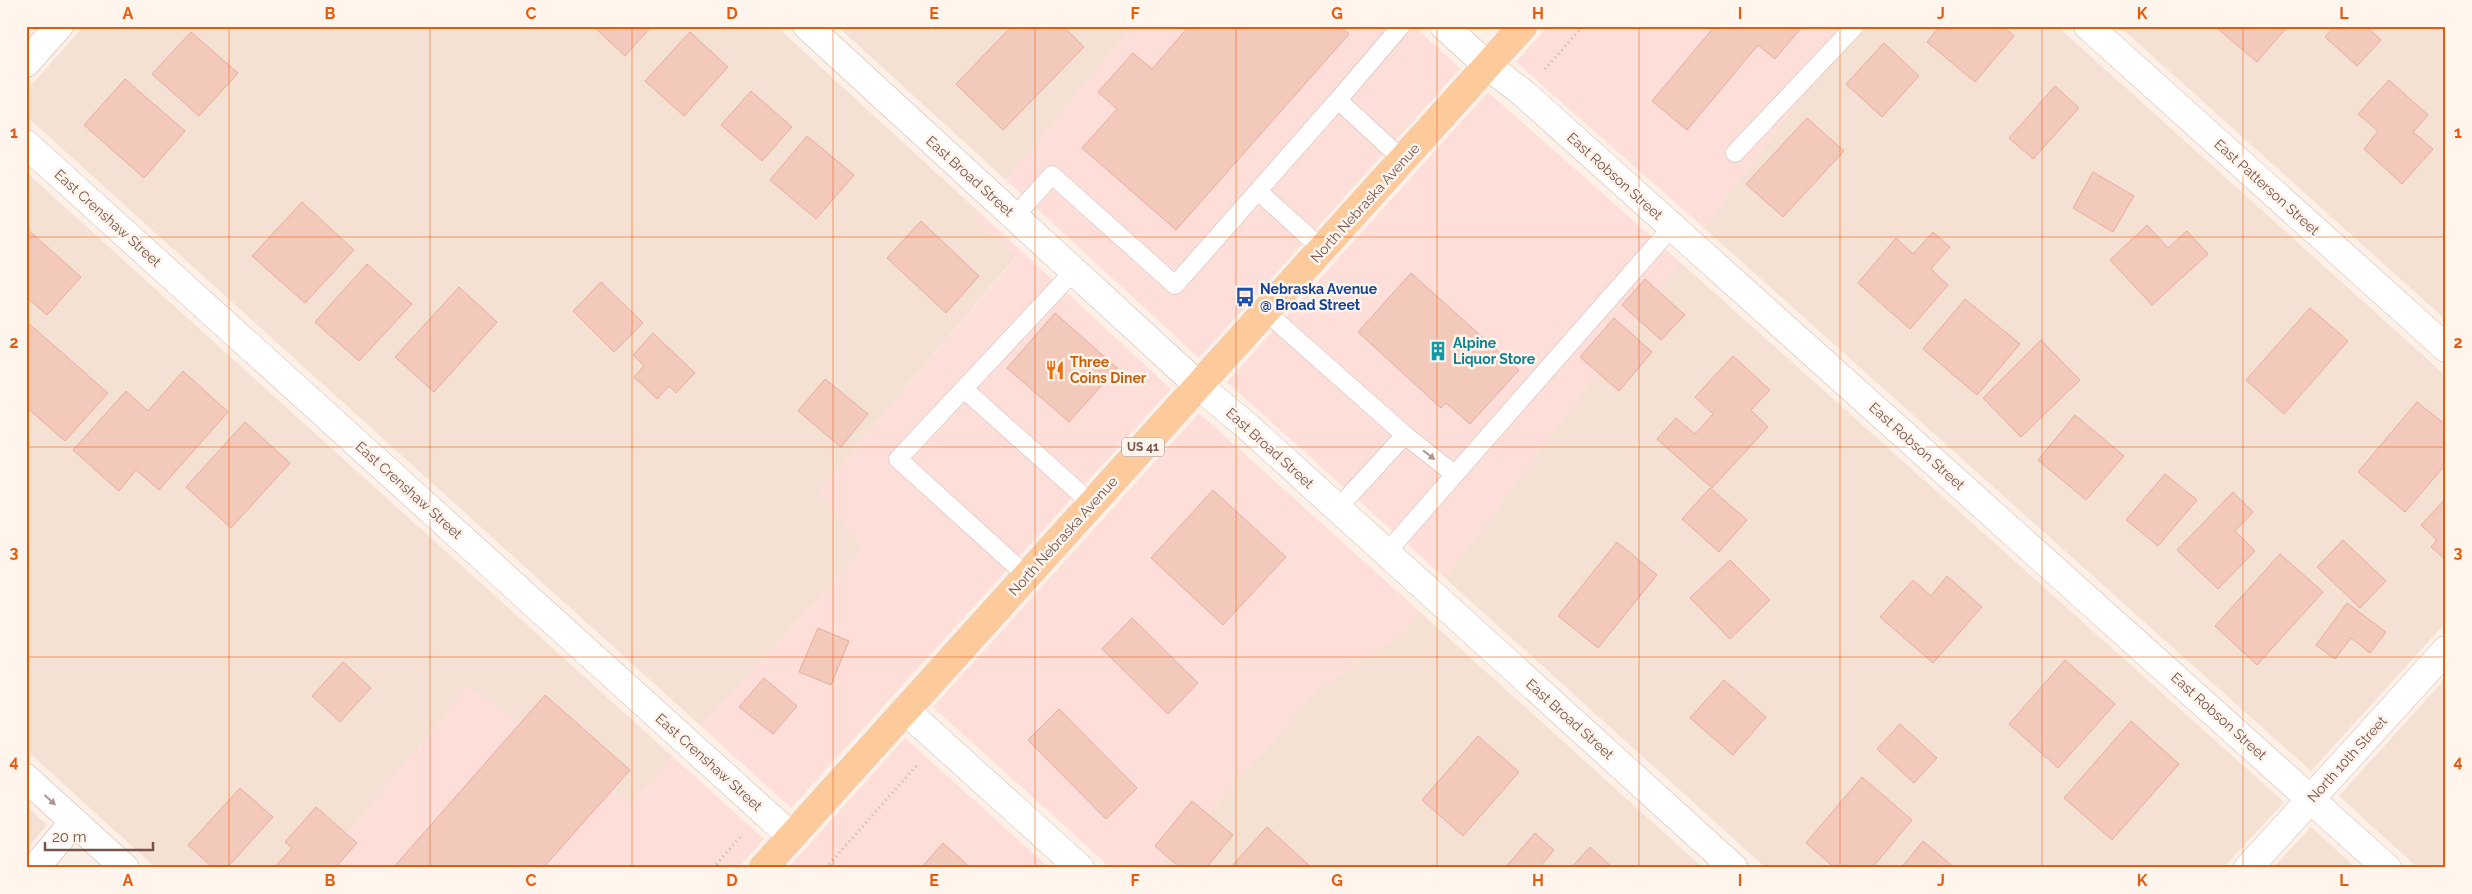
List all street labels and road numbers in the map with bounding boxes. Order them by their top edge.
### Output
street label: East Robson Street [1564,129,1666,223]
street label: East Broad Street [923,133,1017,220]
street label: East Patterson Street [2211,136,2323,238]
street label: North Nebraska Avenue [1307,140,1423,266]
street label: East Crenshaw Street [52,166,165,270]
street label: East Robson Street [1866,399,1968,493]
street label: East Broad Street [1223,405,1317,492]
street label: East Crenshaw Street [353,438,466,542]
road number: US 41 [1122,438,1164,457]
street label: North Nebraska Avenue [1005,473,1121,599]
street label: East Robson Street [2168,669,2270,763]
street label: East Broad Street [1523,676,1617,763]
street label: East Crenshaw Street [653,710,766,814]
street label: North 10th Street [2304,712,2390,805]

